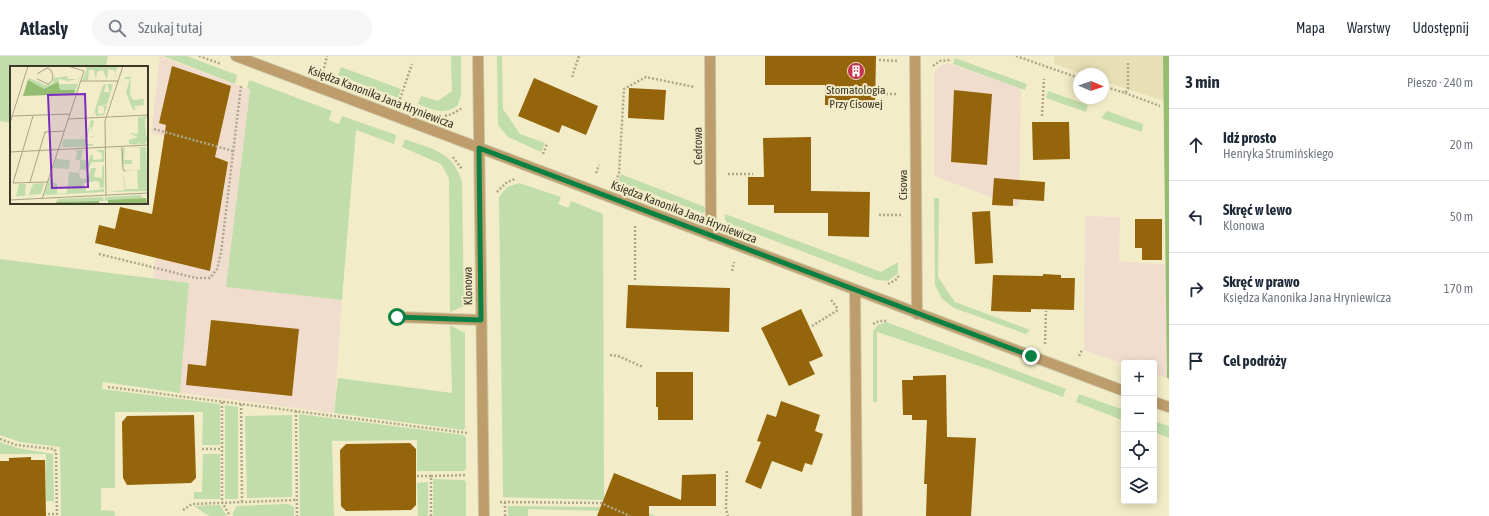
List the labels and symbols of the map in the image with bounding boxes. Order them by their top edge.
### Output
building icon: Stomatologia Przy Cisowej [846,61,866,81]
street label: Księdza Kanonika Jana Hryniewicza [306,63,456,131]
inset map [10,66,148,204]
north arrow [1073,68,1109,104]
place label: Stomatologia Przy Cisowej [826,83,886,111]
street label: Cedrowa [691,127,705,165]
street label: Cisowa [896,170,910,200]
street label: Księdza Kanonika Jana Hryniewicza [609,178,759,246]
street label: Klonowa [461,267,475,305]
route start [388,308,406,326]
route end [1022,347,1040,365]

